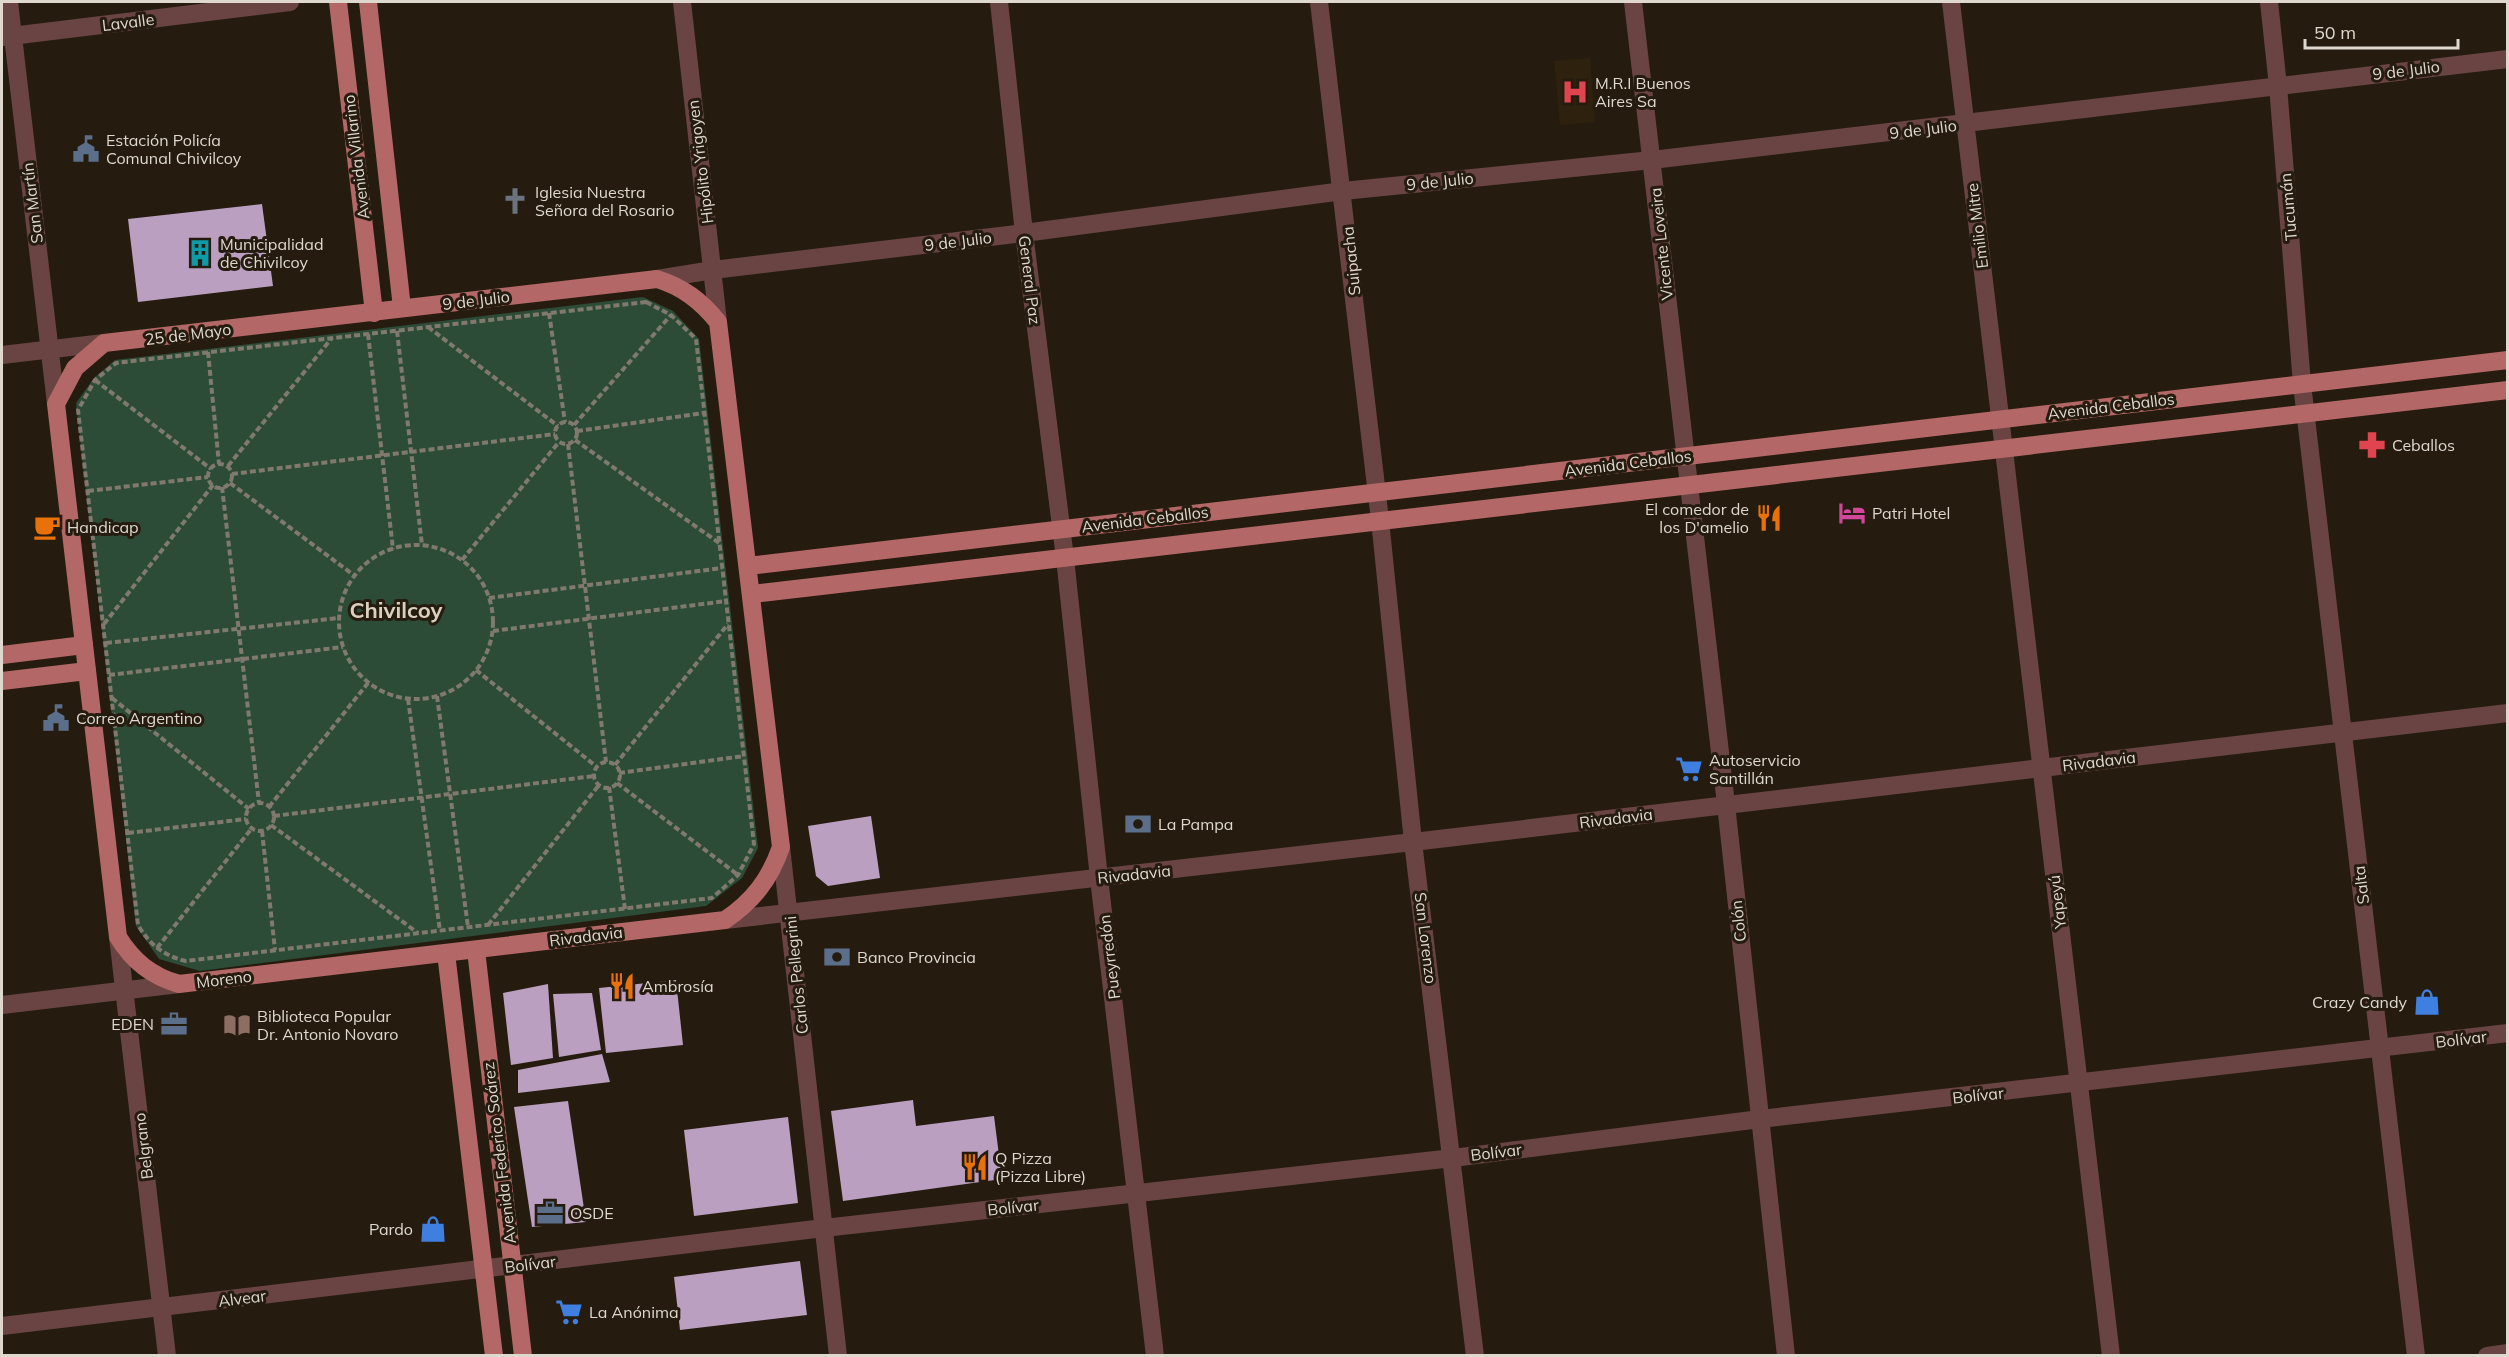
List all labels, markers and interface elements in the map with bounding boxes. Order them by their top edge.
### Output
street label: Lavalle [101,9,155,35]
scale bar [2305,12,2458,50]
text: 50 m [2314,21,2356,44]
street label: 9 de Julio [2371,56,2441,84]
place label: M.R.I Buenos Aires Sa [1595,73,1691,111]
hospital icon: M.R.I Buenos Aires Sa [1560,77,1590,107]
street label: Avenida Villarino [338,94,374,220]
street label: Hipólito Yrigoyen [682,99,718,225]
street label: 9 de Julio [1888,115,1958,143]
place label: Estación Policía Comunal Chivilcoy [106,130,242,168]
public building icon: Estación Policía Comunal Chivilcoy [71,134,101,164]
street label: San Martín [17,161,47,245]
street label: 9 de Julio [1405,168,1475,194]
street label: Tucumán [2275,172,2301,242]
place label: Iglesia Nuestra Señora del Rosario [535,182,674,220]
street label: Emilio Mitre [1962,182,1992,270]
church icon: Iglesia Nuestra Señora del Rosario [500,186,530,216]
street label: Vicente Loveira [1645,187,1677,301]
street label: Suipacha [1337,226,1365,296]
street label: 9 de Julio [923,227,993,255]
place label: Municipalidad de Chivilcoy [220,234,324,272]
street label: General Paz [1015,234,1045,326]
building icon: Municipalidad de Chivilcoy [185,238,215,268]
street label: 9 de Julio [441,286,511,314]
street label: 25 de Mayo [144,319,232,349]
street label: Avenida Ceballos [2046,388,2176,424]
pharmacy icon: Ceballos [2357,430,2387,460]
place label: Ceballos [2392,435,2455,455]
street label: Avenida Ceballos [1563,445,1693,481]
hotel icon: Patri Hotel [1837,498,1867,528]
place label: El comedor de los D'amelio [1645,499,1749,537]
street label: Avenida Ceballos [1080,501,1210,537]
restaurant icon: El comedor de los D'amelio [1754,503,1784,533]
place label: Patri Hotel [1872,503,1950,523]
cafe icon: Handicap [32,512,62,542]
place label: Handicap [67,517,139,537]
district label: Chivilcoy [349,596,443,624]
public building icon: Correo Argentino [41,703,71,733]
place label: Correo Argentino [76,708,202,728]
street label: Rivadavia [2061,747,2137,775]
place label: Autoservicio Santillán [1709,750,1801,788]
supermarket icon: Autoservicio Santillán [1674,754,1704,784]
street label: Rivadavia [1578,804,1654,832]
bank icon: La Pampa [1123,809,1153,839]
place label: La Pampa [1158,814,1233,834]
street label: Rivadavia [1096,860,1172,888]
street label: Salta [2349,865,2373,905]
street label: Yapeyú [2044,874,2070,931]
street label: San Lorenzo [1410,891,1442,985]
street label: Colón [1726,899,1750,943]
street label: Pueyrredón [1094,914,1124,1000]
street label: Carlos Pellegrini [780,915,812,1035]
street label: Rivadavia [548,922,624,950]
bank icon: Banco Provincia [822,942,852,972]
place label: Banco Provincia [857,947,976,967]
street label: Moreno [195,966,253,992]
restaurant icon: Ambrosía [607,971,637,1001]
place label: Ambrosía [642,976,714,996]
shop icon: Crazy Candy [2412,987,2442,1017]
place label: Crazy Candy [2312,992,2407,1012]
place label: Biblioteca Popular Dr. Antonio Novaro [257,1006,398,1044]
office icon: EDEN [159,1009,189,1039]
library icon: Biblioteca Popular Dr. Antonio Novaro [222,1010,252,1040]
place label: EDEN [111,1014,154,1034]
street label: Bolívar [2434,1026,2488,1052]
street label: Avenida Federico Soárez [478,1061,520,1245]
street label: Bolívar [1951,1082,2005,1108]
street label: Belgrano [129,1112,157,1180]
street label: Bolívar [1469,1139,1523,1165]
place label: Q Pizza (Pizza Libre) [995,1148,1086,1186]
restaurant icon: Q Pizza (Pizza Libre) [960,1152,990,1182]
street label: Bolívar [986,1194,1040,1220]
office icon: OSDE [535,1198,565,1228]
place label: OSDE [570,1203,614,1223]
shop icon: Pardo [418,1214,448,1244]
place label: Pardo [369,1219,413,1239]
street label: Bolívar [503,1251,557,1277]
street label: Alvear [217,1285,267,1311]
supermarket icon: La Anónima [554,1297,584,1327]
place label: La Anónima [589,1302,679,1322]

